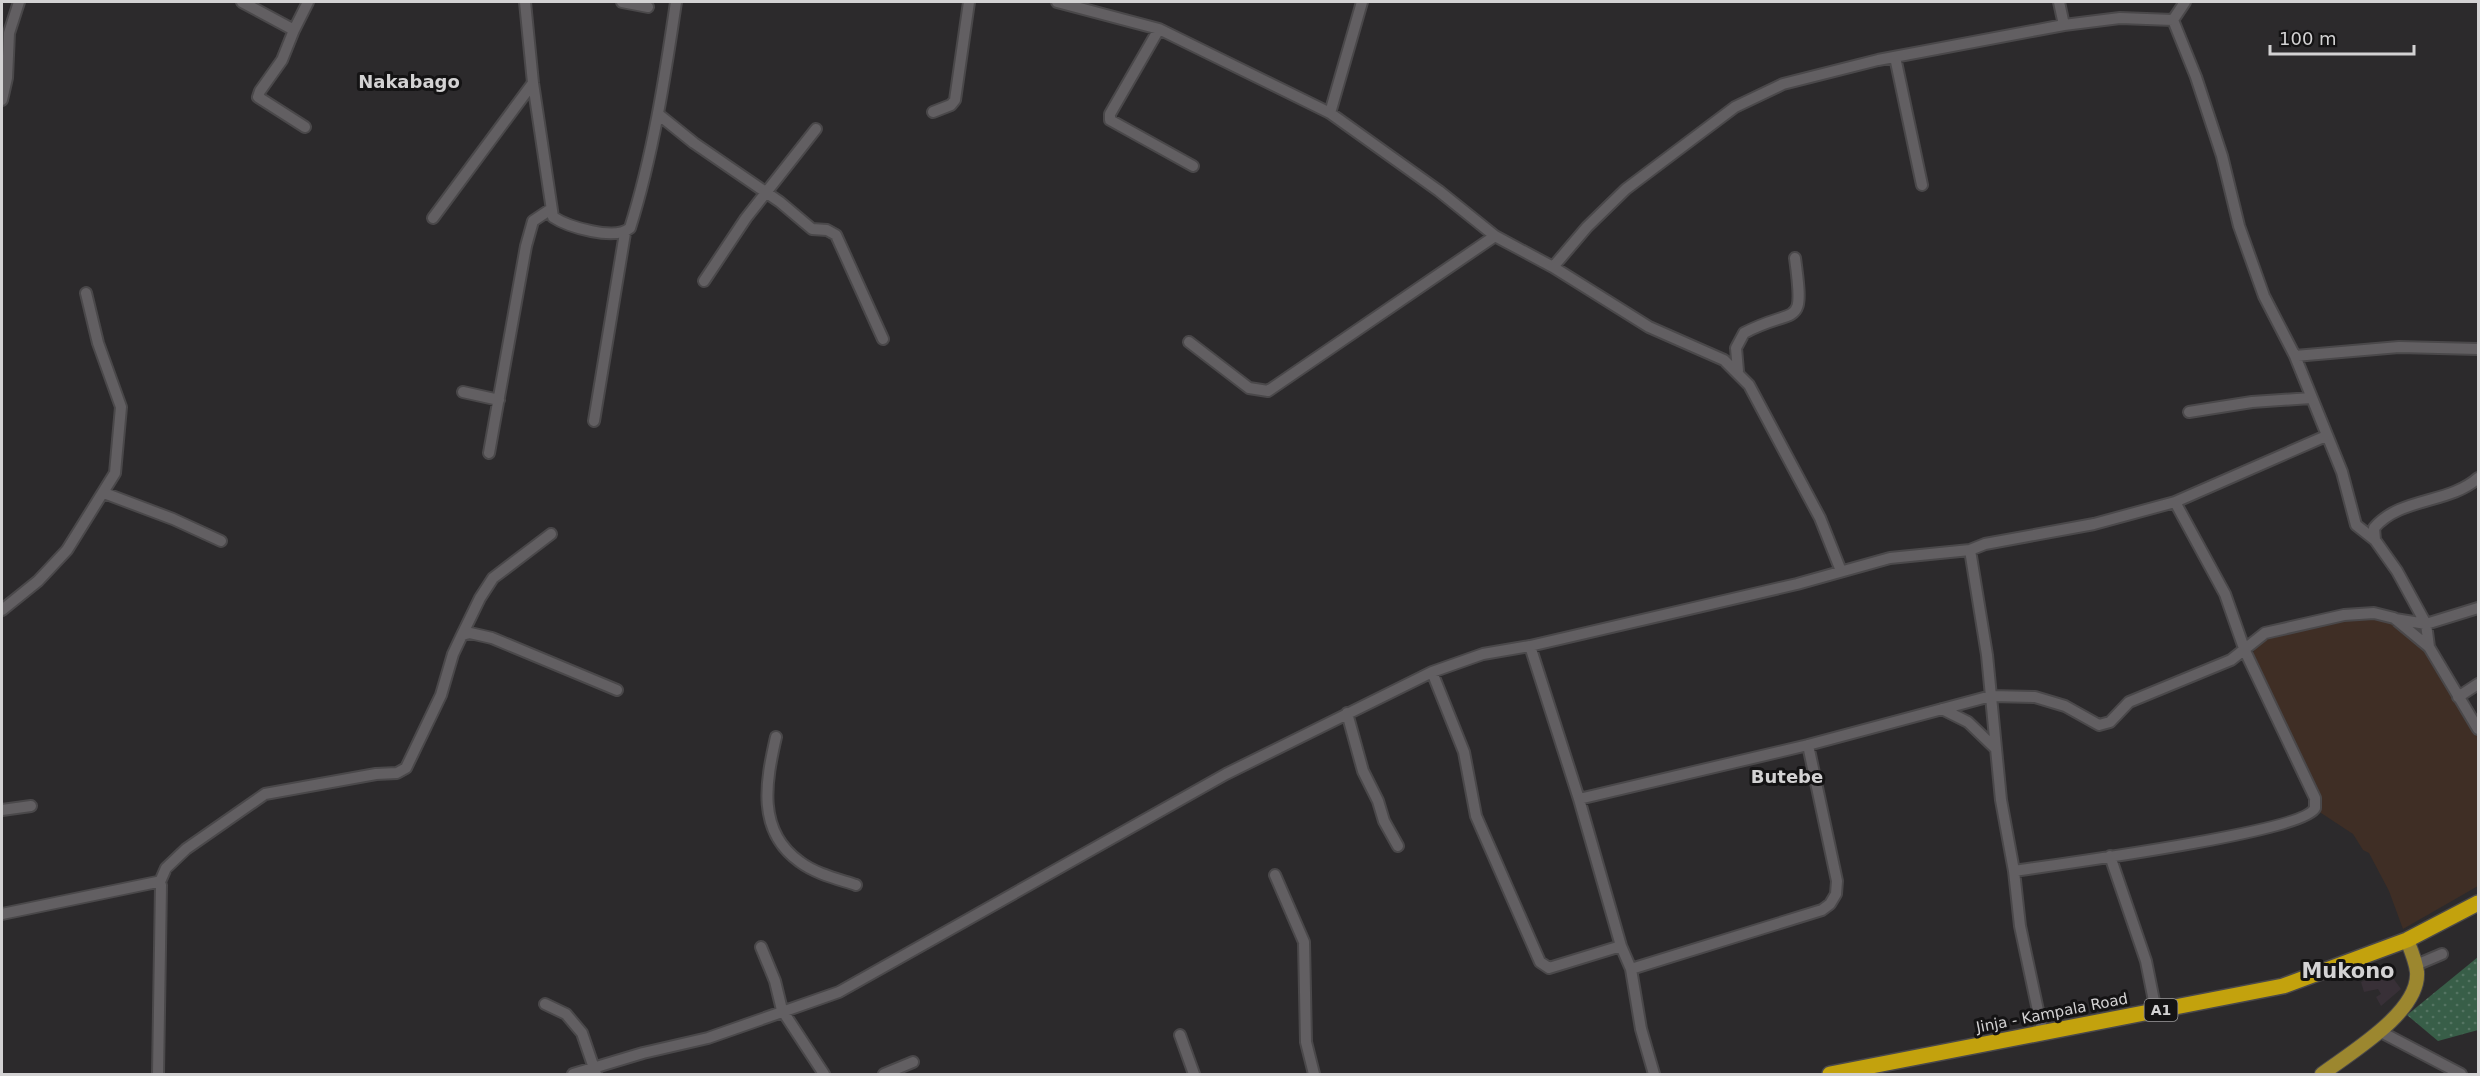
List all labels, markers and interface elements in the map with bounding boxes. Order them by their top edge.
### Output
scale bar [2270,18,2414,56]
text: 100 m [2279,28,2337,49]
district label: Nakabago [358,71,460,92]
district label: Butebe [1751,766,1823,787]
district label: Mukono [2301,959,2395,983]
street label: Jinja - Kampala Road [1974,989,2129,1037]
road number: A1 [2144,999,2178,1021]

